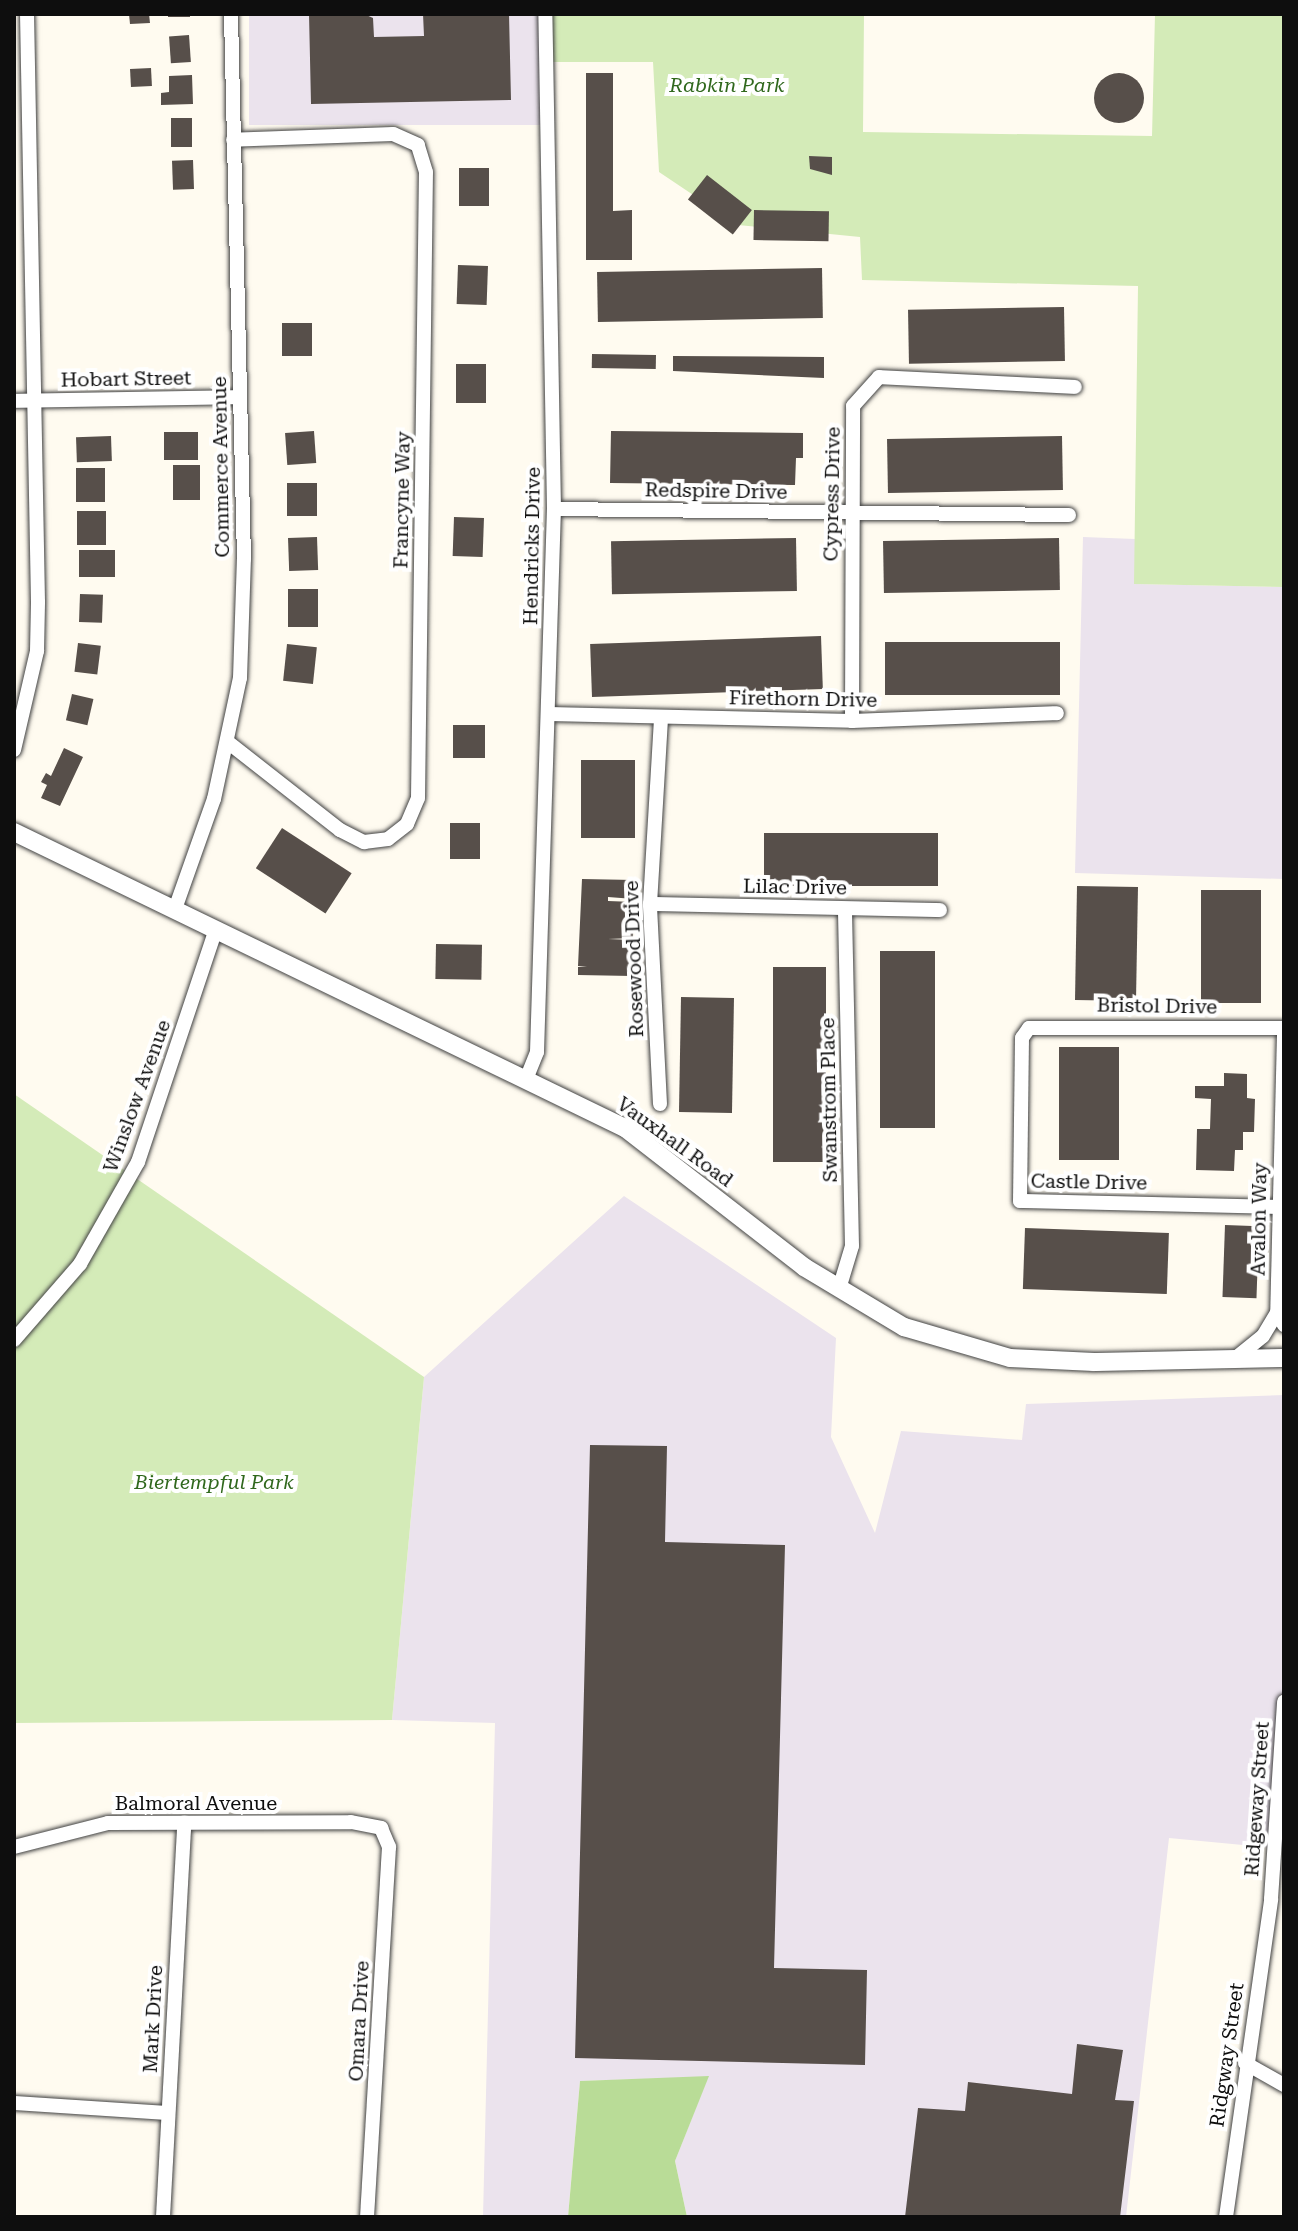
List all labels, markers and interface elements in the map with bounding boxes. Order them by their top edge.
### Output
park label: Rabkin Park [669,73,785,97]
street label: Hobart Street [60,366,192,392]
street label: Commerce Avenue [207,376,235,558]
street label: Cypress Drive [819,426,845,562]
street label: Francyne Way [389,431,415,569]
street label: Hendricks Drive [519,467,545,625]
street label: Redspire Drive [644,478,788,504]
street label: Firethorn Drive [729,686,877,712]
street label: Lilac Drive [743,874,847,900]
street label: Rosewood Drive [619,880,649,1038]
street label: Bristol Drive [1097,993,1217,1019]
street label: Winslow Avenue [98,1017,176,1175]
street label: Swanstrom Place [816,1017,842,1183]
street label: Vauxhall Road [612,1092,738,1192]
street label: Avalon Way [1246,1162,1272,1276]
street label: Castle Drive [1031,1169,1147,1195]
park label: Biertempful Park [134,1470,294,1494]
street label: Ridgeway Street [1240,1721,1274,1877]
street label: Balmoral Avenue [115,1791,277,1815]
street label: Omara Drive [344,1960,374,2082]
street label: Mark Drive [138,1965,168,2073]
street label: Ridgway Street [1205,1981,1249,2129]

